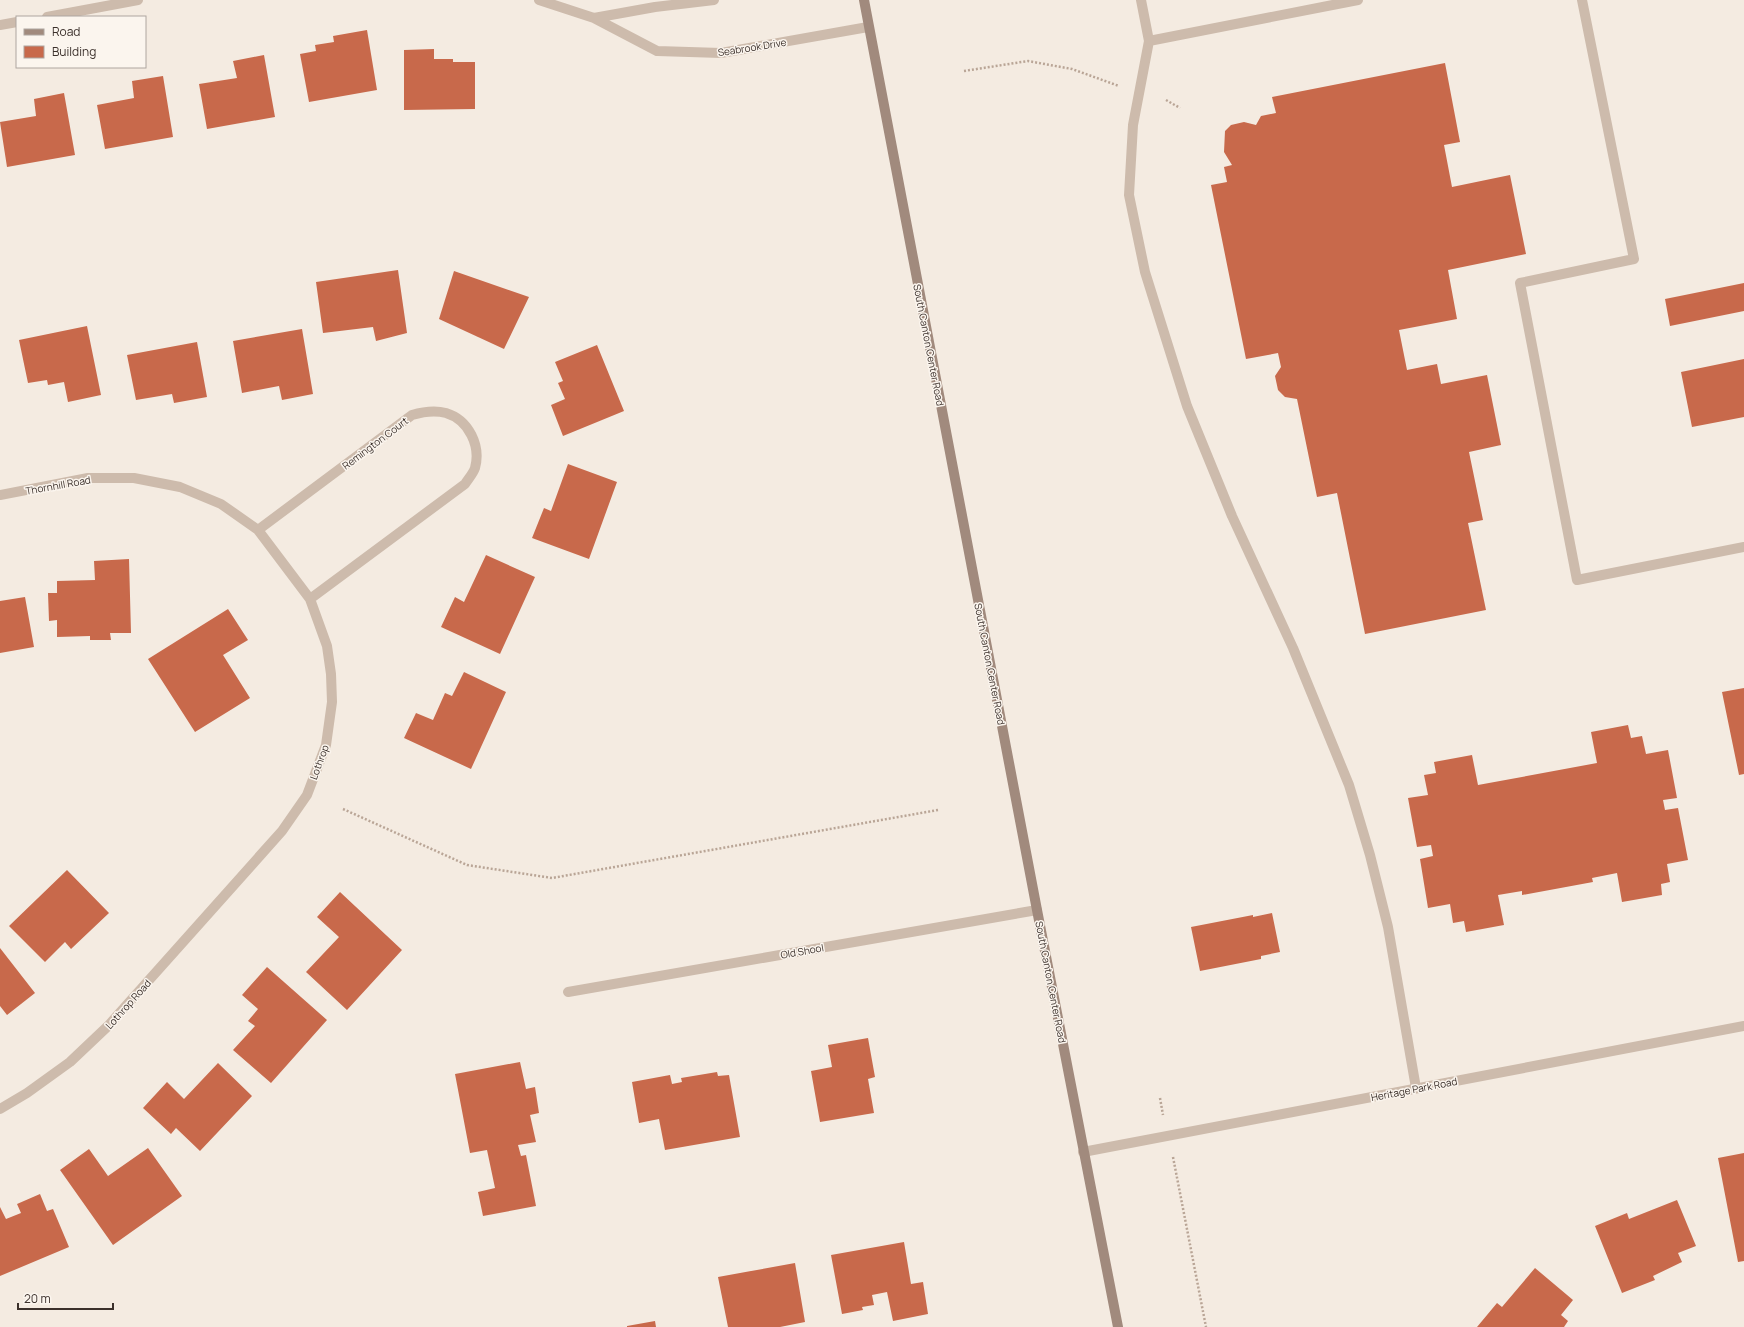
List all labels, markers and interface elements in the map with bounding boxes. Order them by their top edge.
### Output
legend [16,16,146,68]
text: Road [52,23,80,40]
street label: Seabrook Drive [717,35,787,59]
text: Building [52,43,96,60]
street label: South Canton Center Road [910,283,948,407]
street label: Remington Court [339,414,411,472]
street label: Thornhill Road [24,472,92,498]
street label: South Canton Center Road [971,602,1009,726]
street label: Lothrop [306,742,332,781]
street label: South Canton Center Road [1032,920,1070,1044]
street label: Old Shool [779,940,825,962]
street label: Lothrop Road [102,976,154,1032]
street label: Heritage Park Road [1370,1074,1458,1104]
scale bar [18,1285,113,1311]
text: 20 m [24,1290,51,1307]

